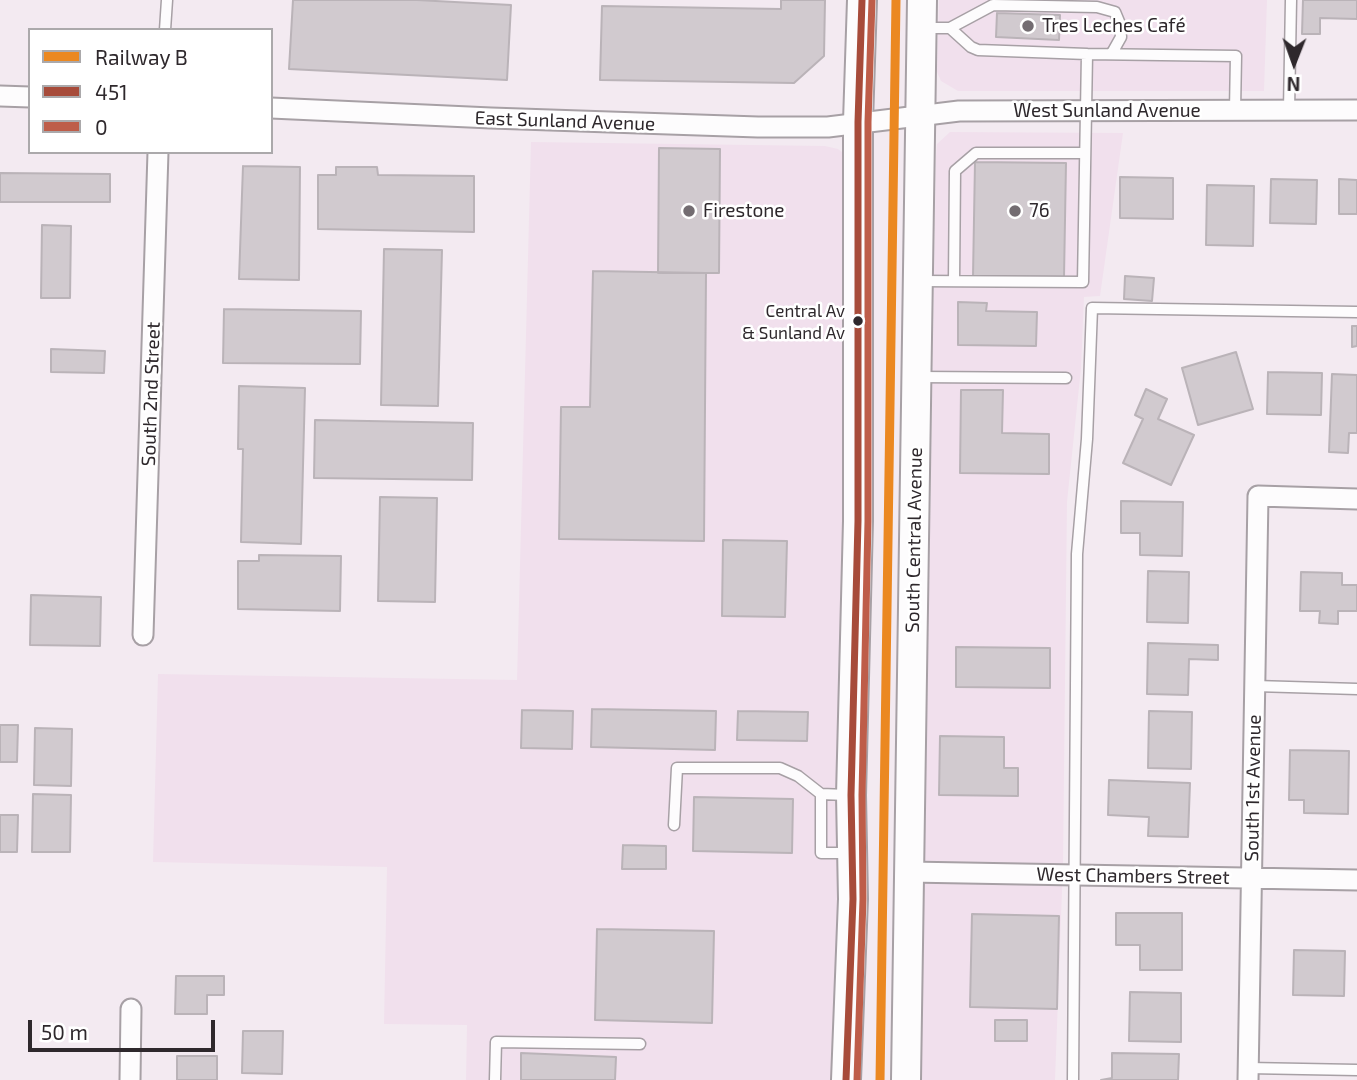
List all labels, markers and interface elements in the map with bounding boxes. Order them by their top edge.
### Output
place label: Tres Leches Café [1042,15,1186,37]
marker: Tres Leches Café [1020,18,1036,34]
legend [28,28,273,154]
north arrow [1259,28,1329,98]
text: Railway B [95,44,188,69]
text: N [1287,73,1301,96]
text: 451 [95,79,128,104]
street label: West Sunland Avenue [1013,100,1201,122]
street label: East Sunland Avenue [474,106,656,136]
text: 0 [95,114,108,139]
place label: Firestone [703,200,784,222]
place label: 76 [1029,200,1050,222]
marker: Firestone [681,203,697,219]
marker: 76 [1007,203,1023,219]
place label: Central Av & Sunland Av [742,301,845,341]
marker: Central Av & Sunland Av [851,314,865,328]
street label: South 2nd Street [137,321,165,467]
street label: South Central Avenue [901,447,927,633]
street label: South 1st Avenue [1240,714,1266,862]
street label: West Chambers Street [1036,863,1230,889]
scale bar [32,1006,219,1050]
text: 50 m [41,1019,88,1044]

